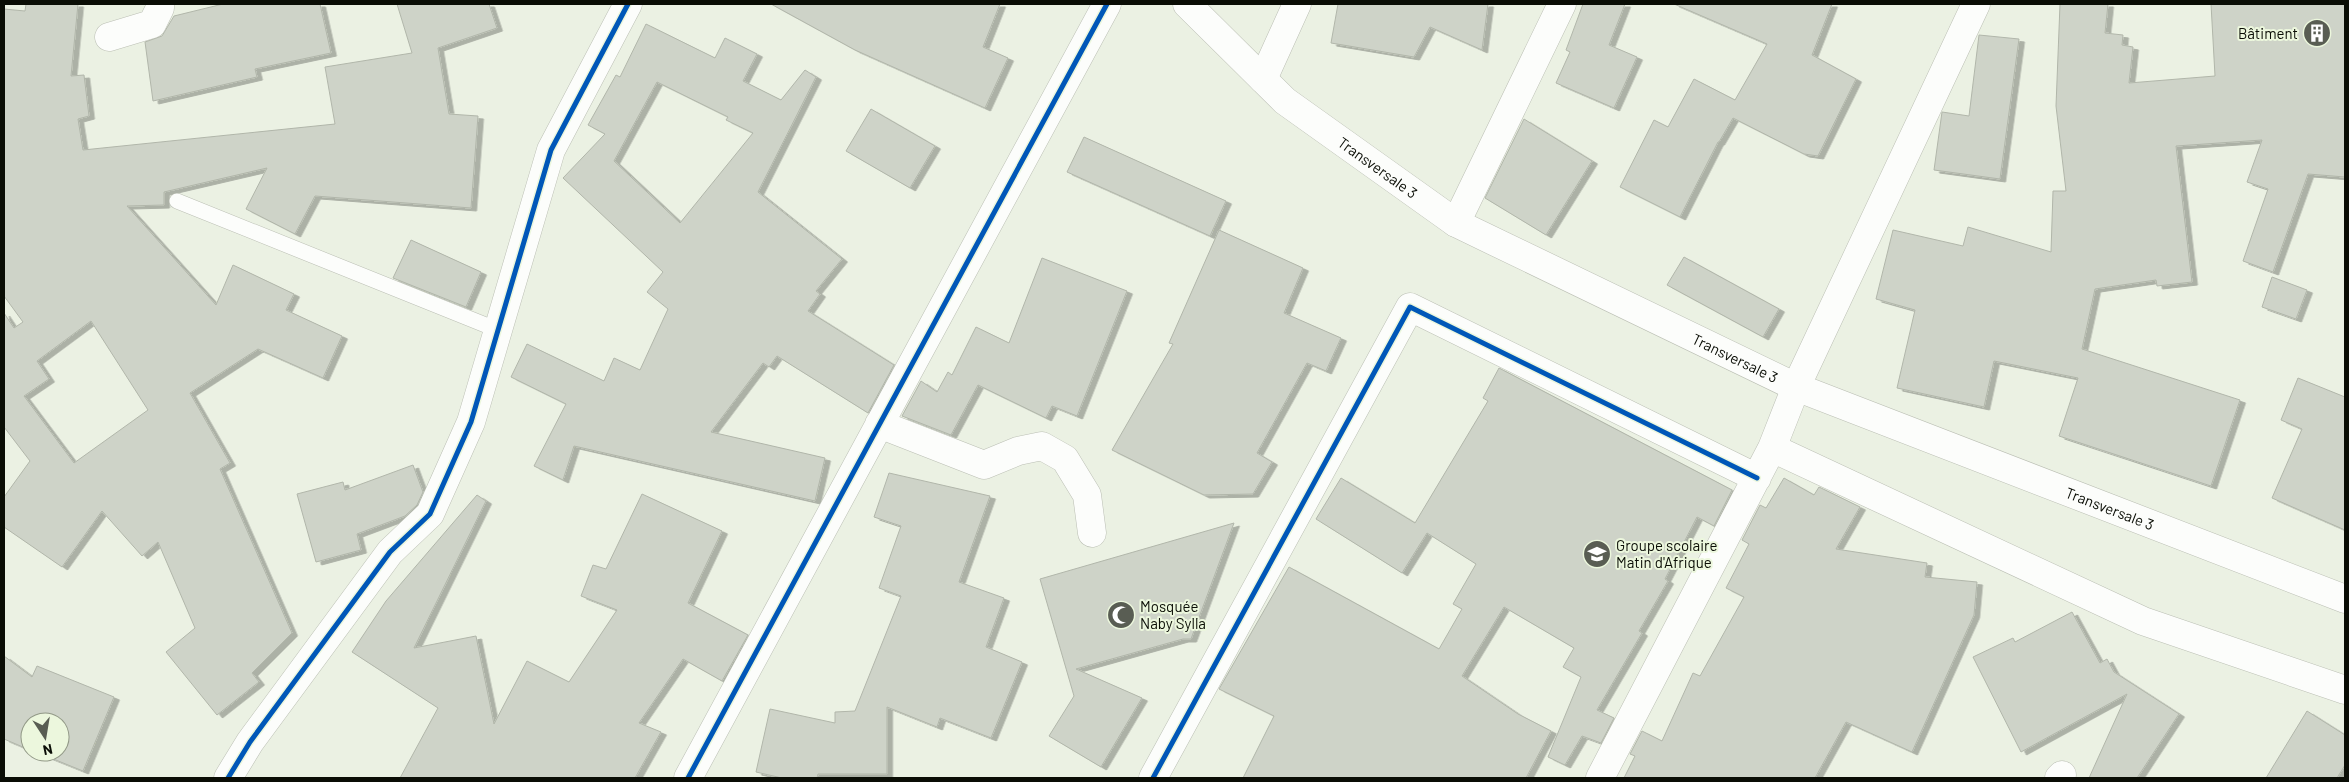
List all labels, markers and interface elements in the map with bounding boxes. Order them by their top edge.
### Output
building icon: Bâtiment [2302,18,2332,48]
place label: Bâtiment [2238,24,2298,42]
street label: Transversale 3 [1335,133,1421,202]
street label: Transversale 3 [1689,329,1781,386]
street label: Transversale 3 [2063,483,2157,533]
place label: Groupe scolaire Matin d'Afrique [1616,536,1717,571]
school or university icon: Groupe scolaire Matin d'Afrique [1582,539,1612,569]
place label: Mosquée Naby Sylla [1140,597,1206,632]
mosque icon: Mosquée Naby Sylla [1106,600,1136,630]
north arrow [20,712,70,762]
text: N [41,741,54,759]

